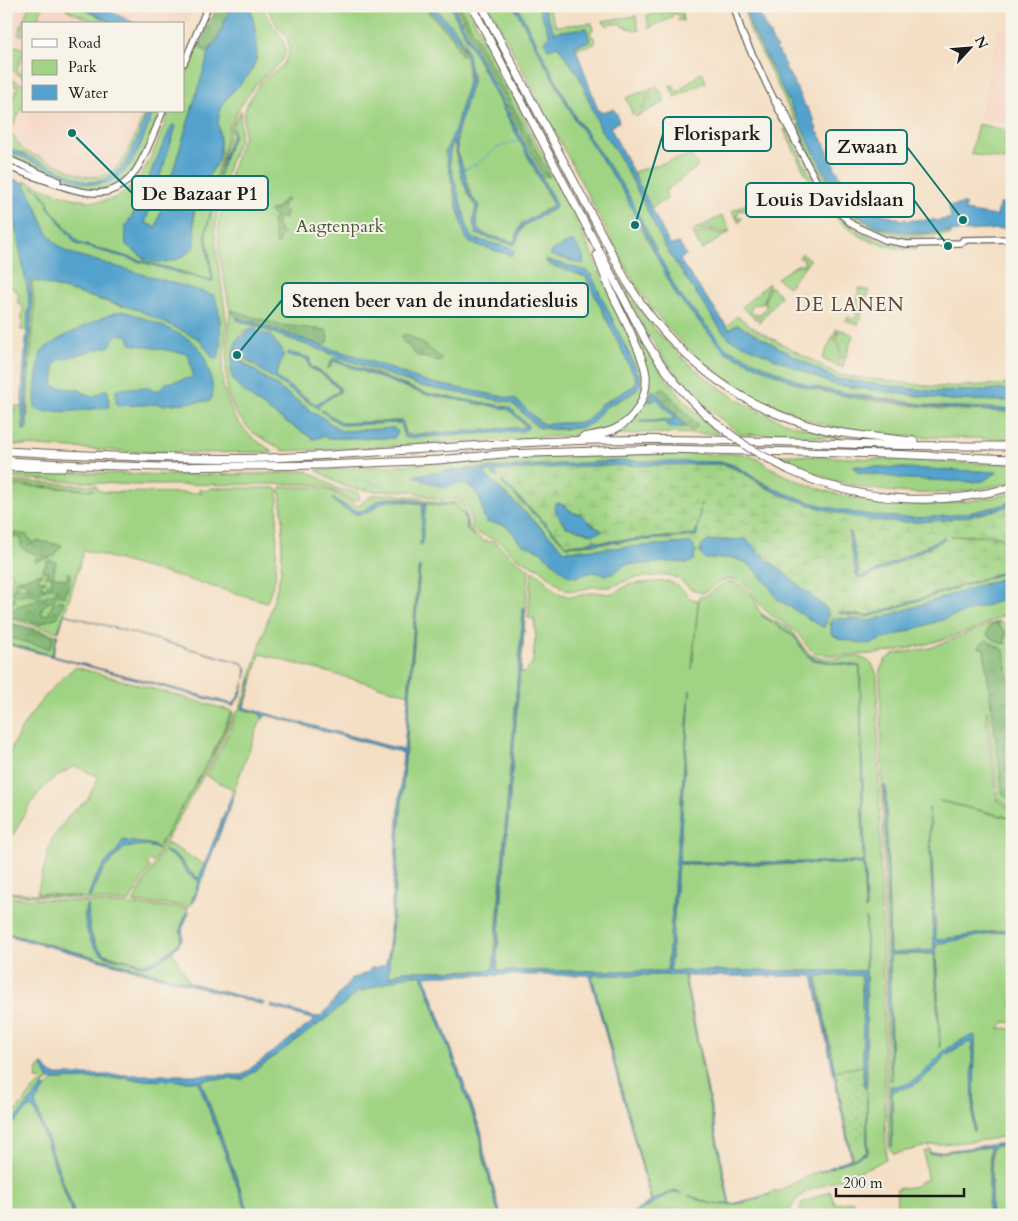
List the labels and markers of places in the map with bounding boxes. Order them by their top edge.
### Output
callout: Florispark [663,117,771,151]
callout: Zwaan [826,130,907,164]
callout: De Bazaar P1 [132,176,268,210]
callout: Louis Davidslaan [746,183,914,217]
callout: Stenen beer van de inundatiesluis [282,283,588,317]

